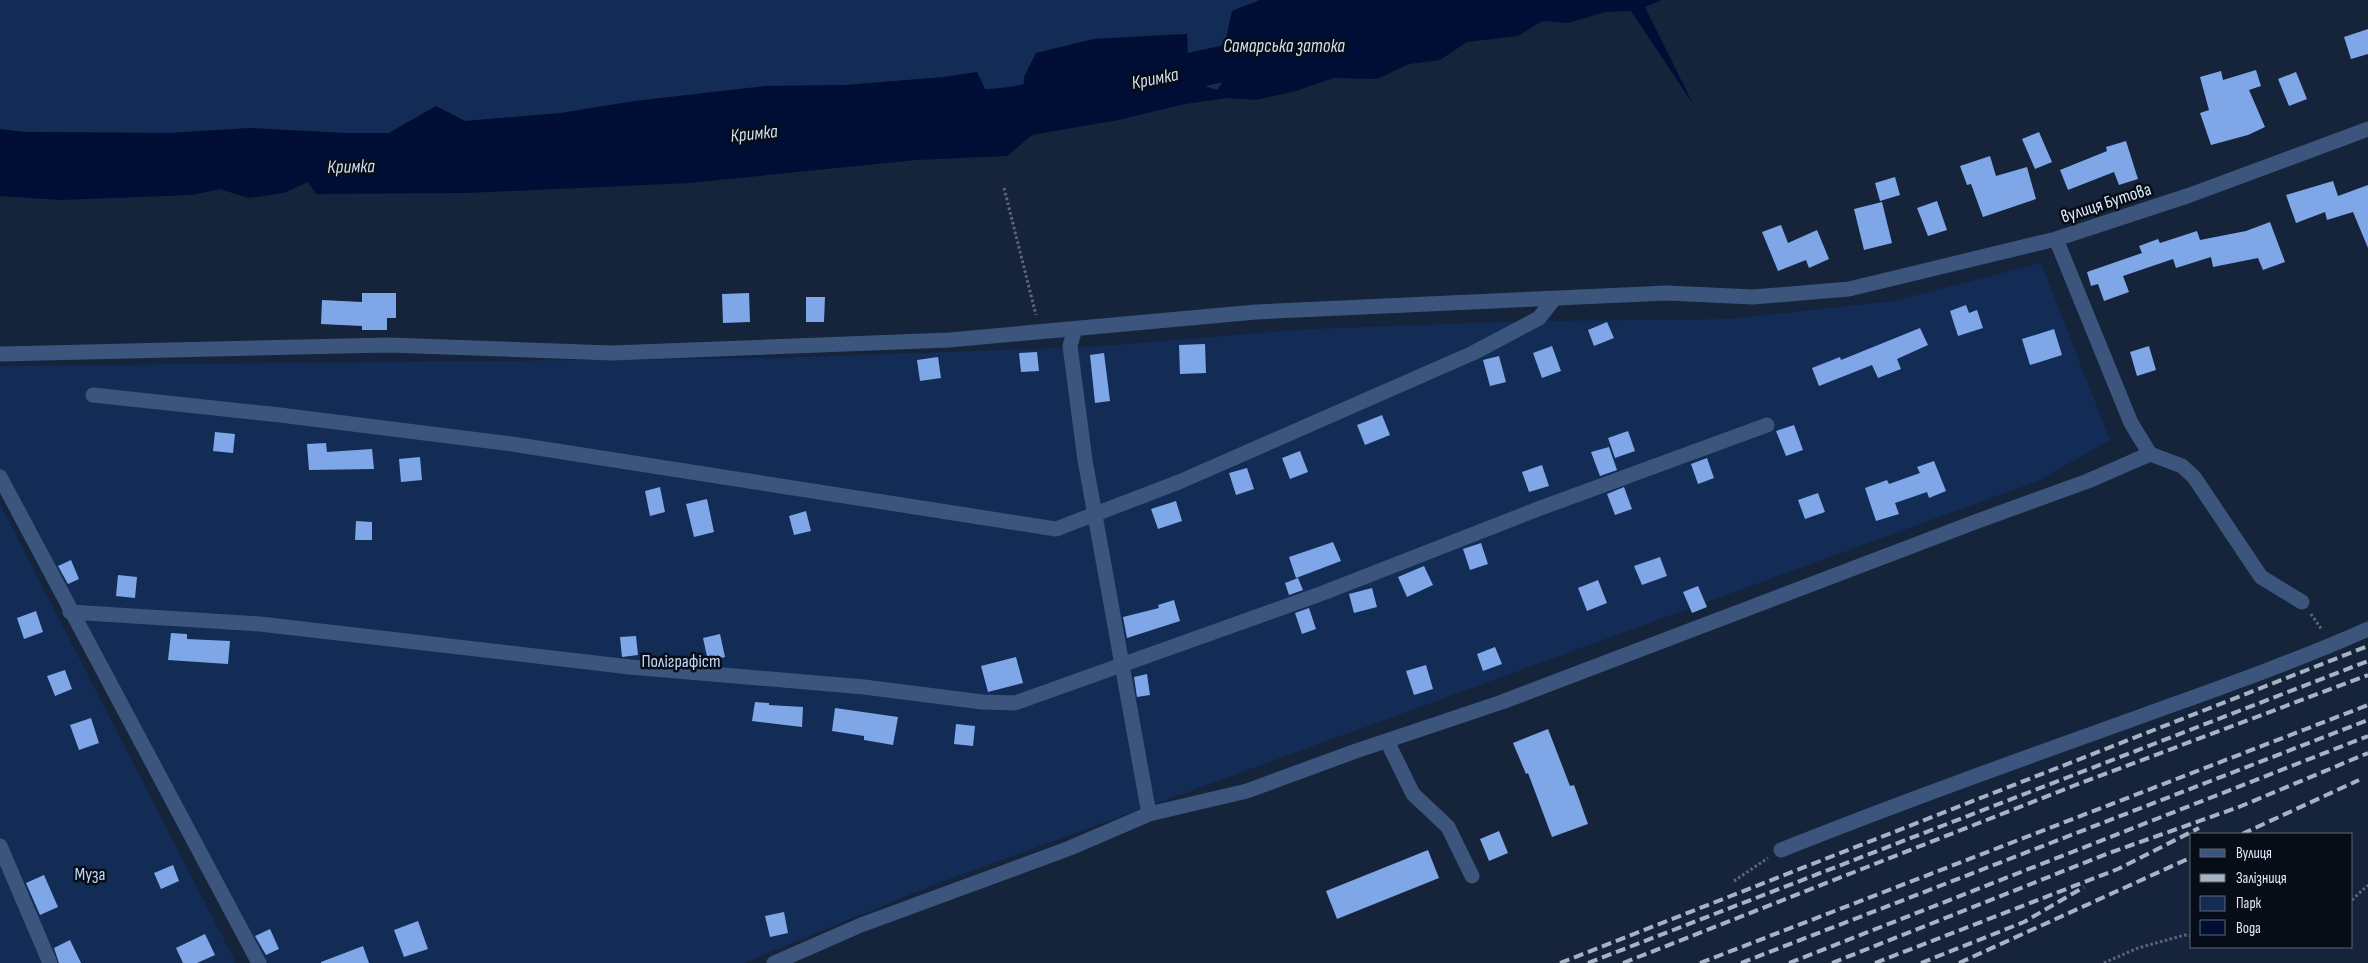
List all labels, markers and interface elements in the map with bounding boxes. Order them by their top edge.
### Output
water label: Самарська затока [1223,35,1345,58]
water label: Кримка [1130,63,1181,95]
water label: Кримка [729,120,779,148]
water label: Кримка [327,155,375,179]
street label: вулиця Бутова [2058,179,2154,227]
park label: Поліграфіст [641,651,721,672]
legend [2190,833,2353,948]
text: Вулиця [2236,844,2272,863]
park label: Муза [75,864,106,885]
text: Залізниця [2236,869,2287,888]
text: Парк [2236,894,2262,913]
text: Вода [2236,919,2261,938]

